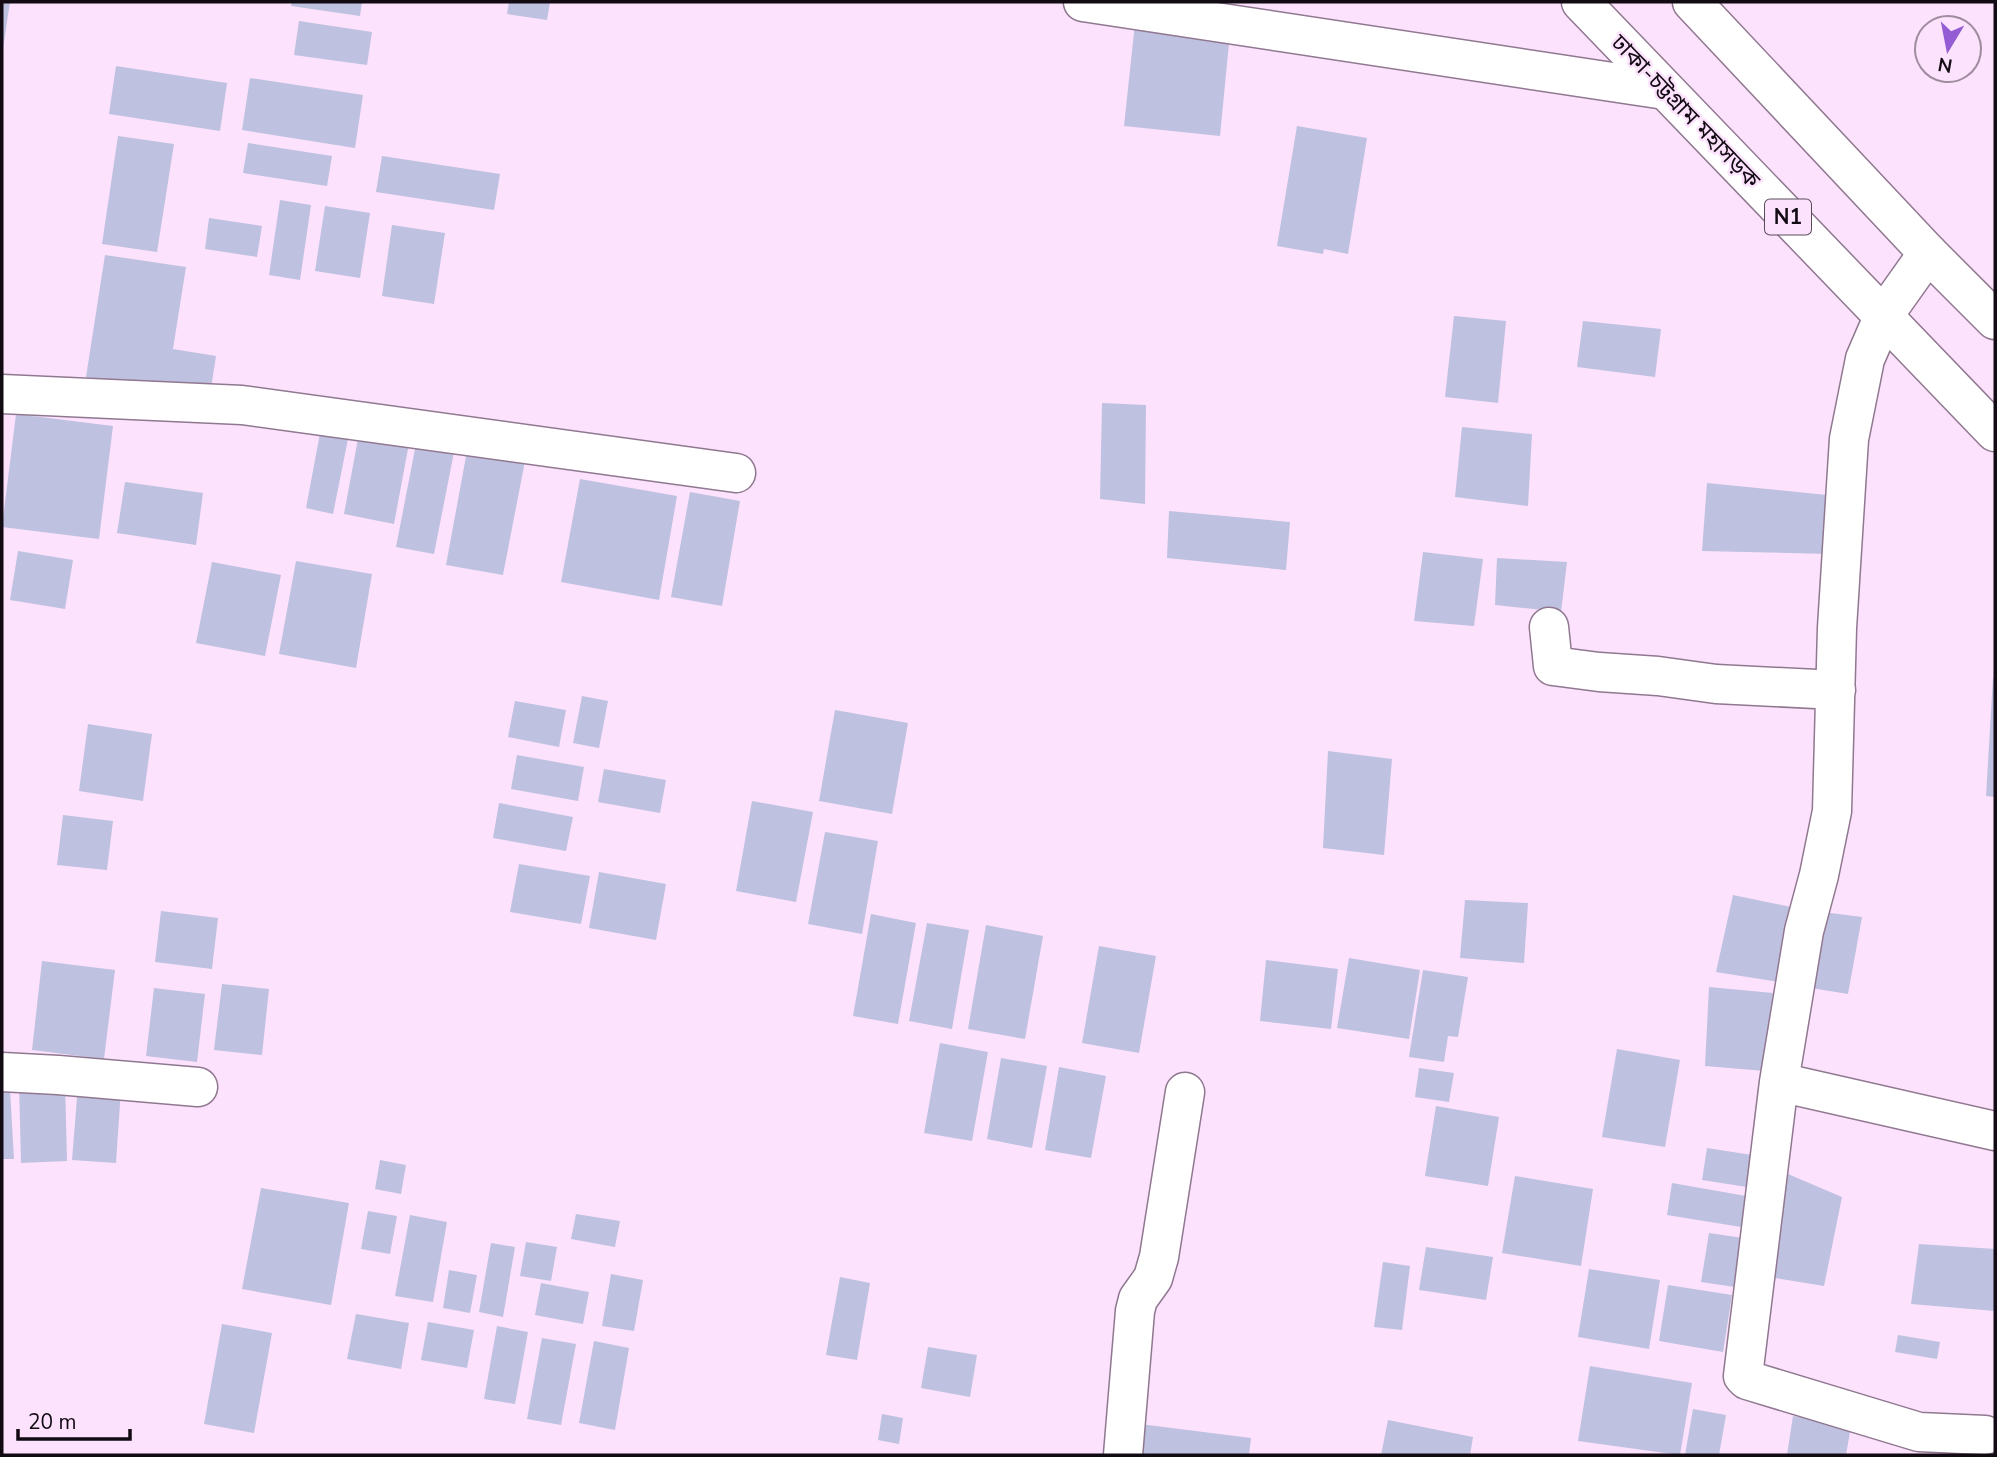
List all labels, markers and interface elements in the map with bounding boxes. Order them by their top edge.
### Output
north arrow [1913,14,1983,84]
street label: ঢাকা-চট্টগ্রাম মহাসড়ক [1604,27,1767,195]
text: N [1936,51,1954,79]
road number: N1 [1765,200,1811,234]
scale bar [18,1398,130,1442]
text: 20 m [28,1408,77,1436]

